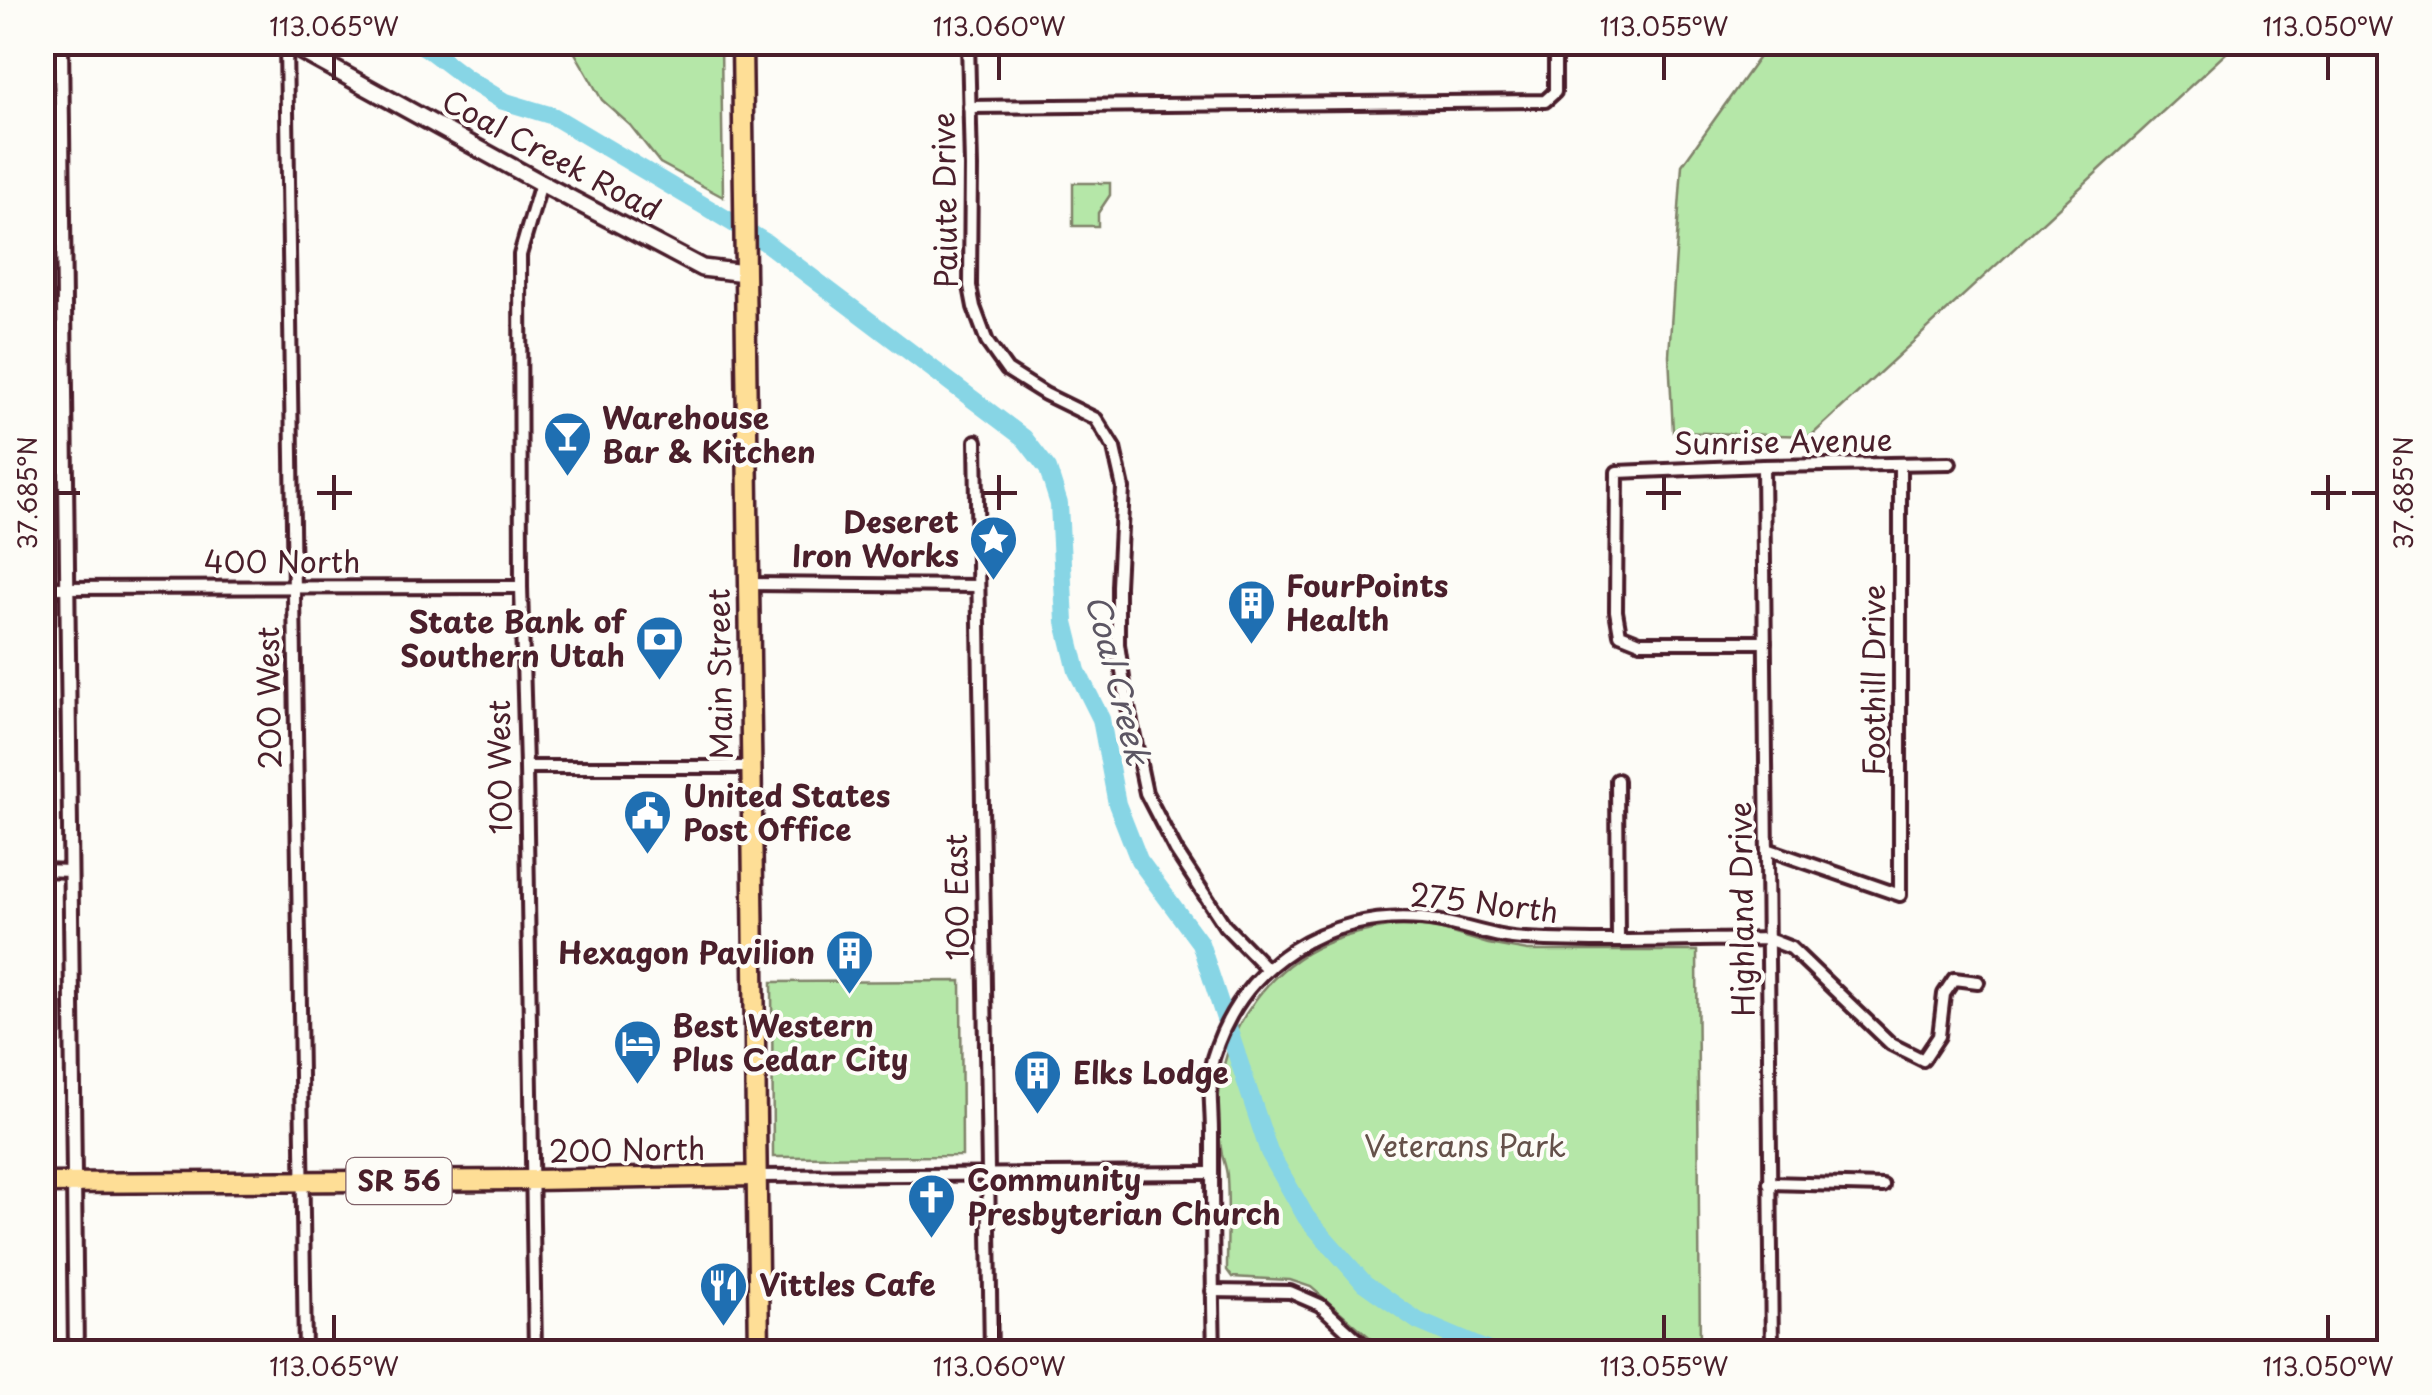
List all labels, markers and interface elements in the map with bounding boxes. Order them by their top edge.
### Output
text: 113.065°W [269,7,399,45]
text: 113.060°W [933,7,1066,45]
text: 113.055°W [1600,7,1729,45]
text: 113.050°W [2263,7,2394,45]
street label: Coal Creek Road [435,77,670,231]
street label: Paiute Drive [919,112,968,288]
place label: Warehouse Bar & Kitchen [602,394,816,473]
bar icon: Warehouse Bar & Kitchen [541,410,593,478]
street label: Sunrise Avenue [1673,416,1893,465]
text: 37.685°N [8,436,46,550]
text: 37.685°N [2384,436,2422,550]
place label: Deseret Iron Works [792,498,959,577]
place icon: Deseret Iron Works [968,514,1020,582]
street label: 400 North [204,538,360,583]
place label: FourPoints Health [1286,562,1448,641]
building icon: FourPoints Health [1225,578,1277,646]
street label: Foothill Drive [1850,584,1895,776]
street label: Main Street [695,588,742,760]
water label: Coal Creek [1075,589,1164,771]
place label: State Bank of Southern Utah [400,598,628,677]
bank icon: State Bank of Southern Utah [634,614,686,682]
street label: 200 West [244,626,291,770]
street label: 100 West [475,699,522,835]
place label: United States Post Office [683,772,890,851]
public building icon: United States Post Office [622,788,674,856]
street label: Highland Drive [1716,801,1765,1017]
street label: 100 East [932,833,979,961]
street label: 275 North [1407,870,1561,933]
building icon: Hexagon Pavilion [824,928,876,996]
place label: Hexagon Pavilion [558,929,815,974]
place label: Best Western Plus Cedar City [672,1002,908,1081]
hotel icon: Best Western Plus Cedar City [611,1018,663,1086]
building icon: Elks Lodge [1012,1048,1064,1116]
place label: Elks Lodge [1073,1049,1229,1094]
park label: Veterans Park [1364,1122,1566,1167]
street label: 200 North [548,1125,706,1172]
place label: Community Presbyterian Church [967,1156,1281,1235]
road number: SR 56 [346,1158,452,1204]
church icon: Community Presbyterian Church [906,1172,958,1240]
restaurant icon: Vittles Cafe [698,1260,750,1328]
place label: Vittles Cafe [759,1261,936,1306]
text: 113.065°W [269,1347,399,1385]
text: 113.060°W [933,1347,1066,1385]
text: 113.055°W [1600,1347,1729,1385]
text: 113.050°W [2263,1347,2394,1385]

